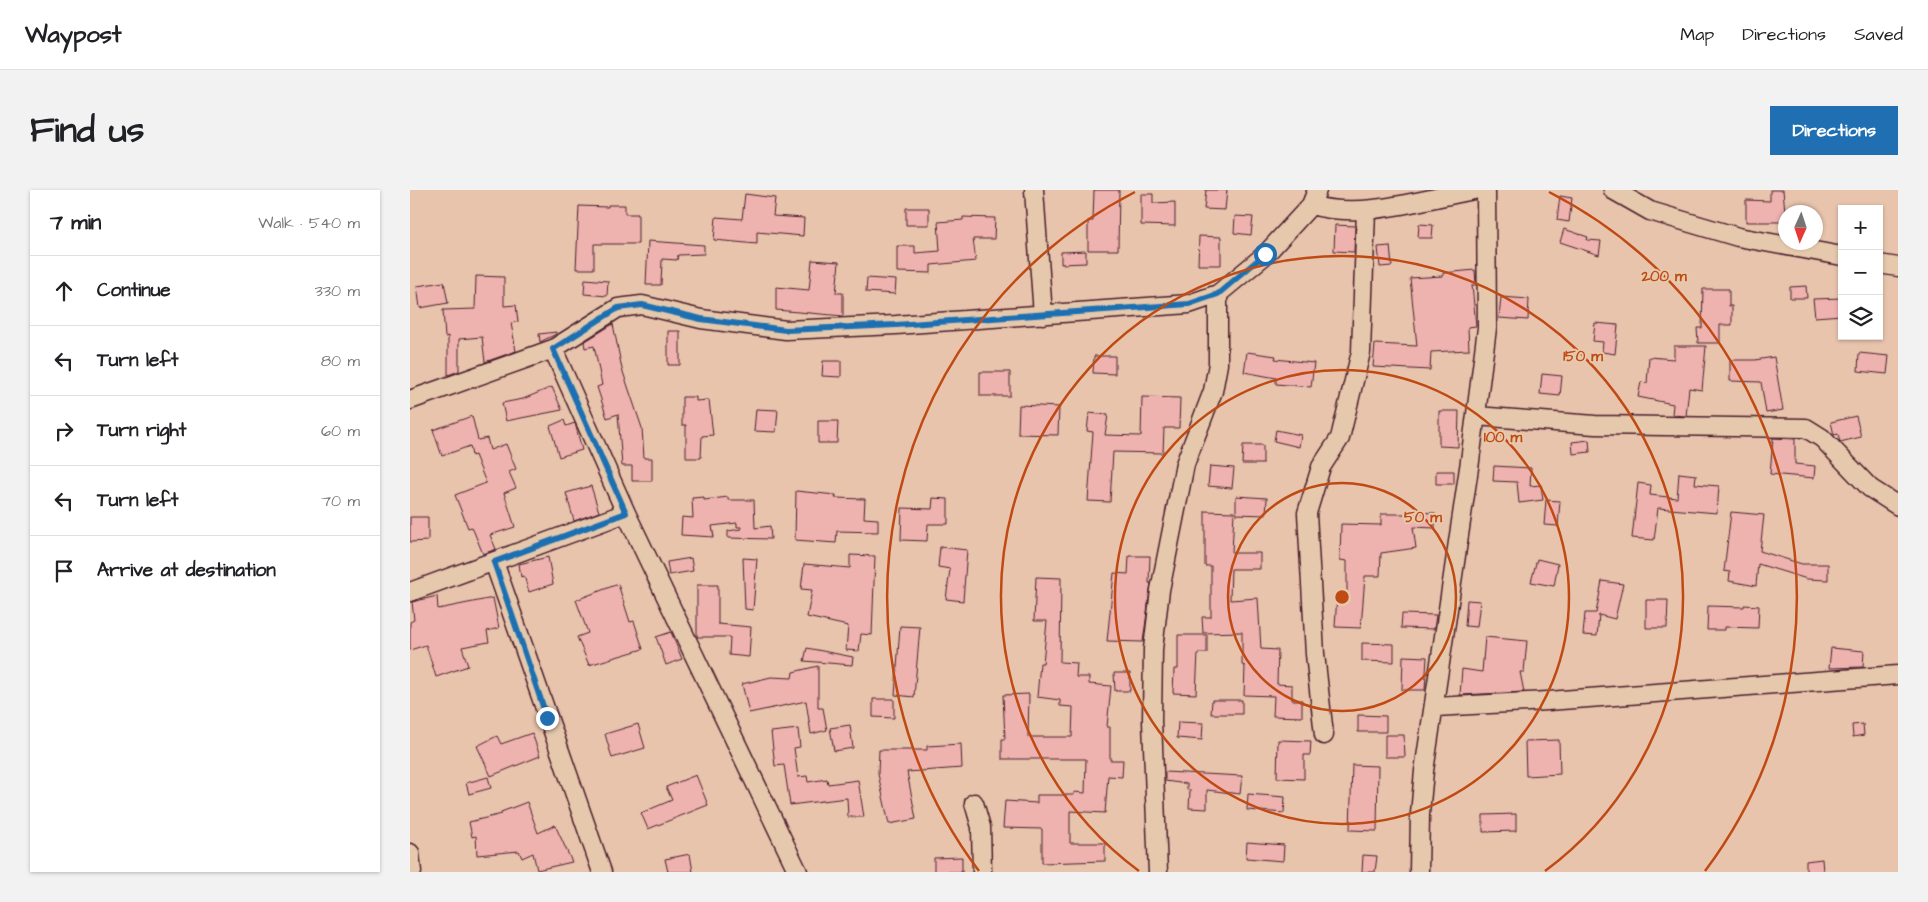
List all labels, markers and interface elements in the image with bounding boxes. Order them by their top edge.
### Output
text: Waypost [25,18,122,52]
text: Map [1680,22,1714,47]
text: Directions [1742,22,1826,47]
text: Saved [1854,22,1903,47]
text: Find us [30,106,144,155]
button: Directions [1770,106,1898,155]
north arrow [1778,205,1823,250]
map controls [1838,205,1883,340]
button: + [1838,205,1883,250]
text: 7 min [50,208,101,237]
text: Walk · 540 m [258,212,360,234]
route start [1254,243,1277,266]
button: − [1838,250,1883,295]
text: 200 m [1640,266,1687,287]
icon: ahead [50,277,78,305]
text: Continue [97,277,171,304]
text: 330 m [315,280,360,302]
button: layers [1838,295,1883,340]
text: 150 m [1563,346,1603,367]
icon: left [50,347,78,375]
text: Turn left [97,347,178,374]
text: 80 m [321,350,360,372]
icon: right [50,417,78,445]
text: Turn right [97,417,186,444]
text: 60 m [321,420,360,442]
text: 100 m [1484,427,1523,448]
icon: left [50,487,78,515]
text: Turn left [97,487,178,514]
text: 70 m [321,490,360,512]
text: 50 m [1404,507,1442,528]
icon: arrive [50,557,78,585]
text: Arrive at destination [97,557,276,584]
centre of rings [1333,588,1351,606]
route end [536,707,559,730]

